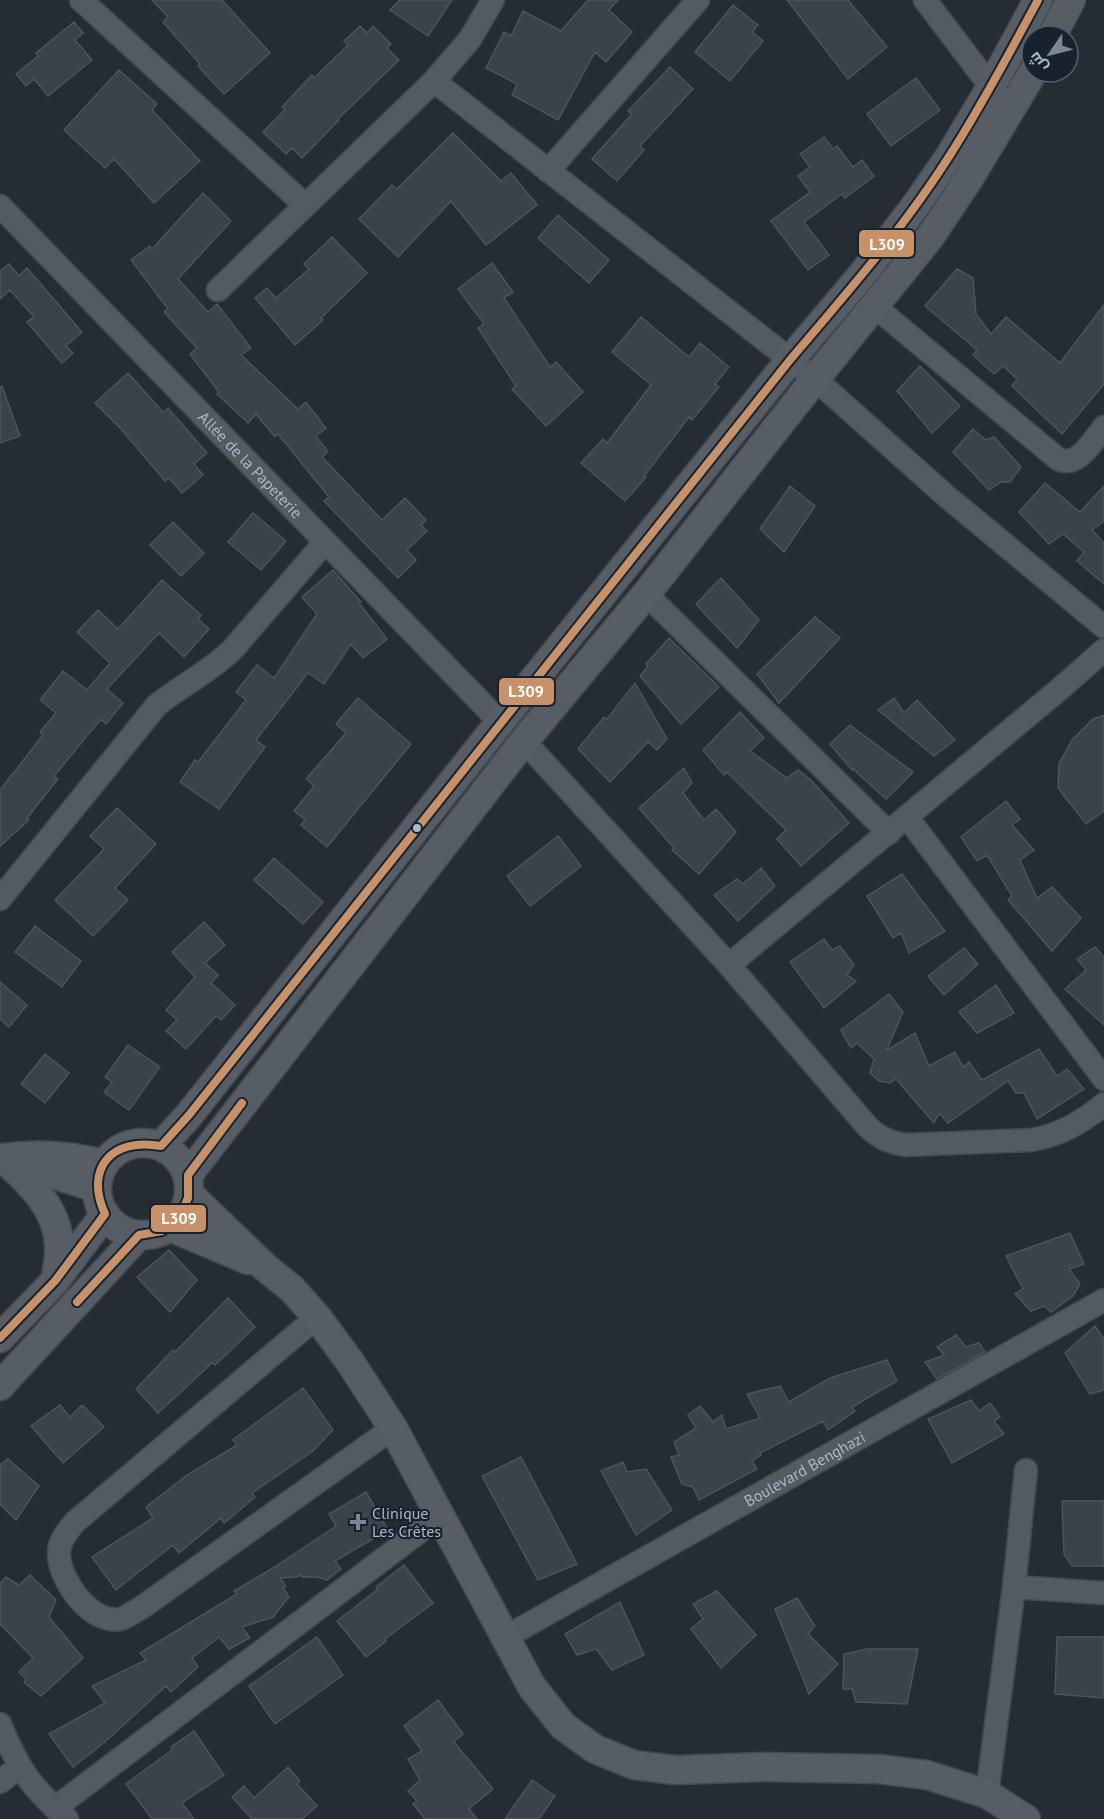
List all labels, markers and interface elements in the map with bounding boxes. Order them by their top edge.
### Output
north arrow [1020,24,1080,84]
text: ش [1024,48,1052,77]
line badge: L309 [858,229,915,258]
text: L309 [869,234,905,254]
street label: Allée de la Papeterie [194,407,307,522]
line badge: L309 [498,677,555,706]
text: L309 [508,681,544,701]
unlabelled marker [411,822,423,834]
line badge: L309 [150,1204,207,1233]
text: L309 [161,1208,197,1228]
street label: Boulevard Benghazi [740,1427,869,1511]
place label: Clinique Les Crêtes [372,1503,441,1541]
marker: Clinique Les Crêtes [349,1513,367,1531]

